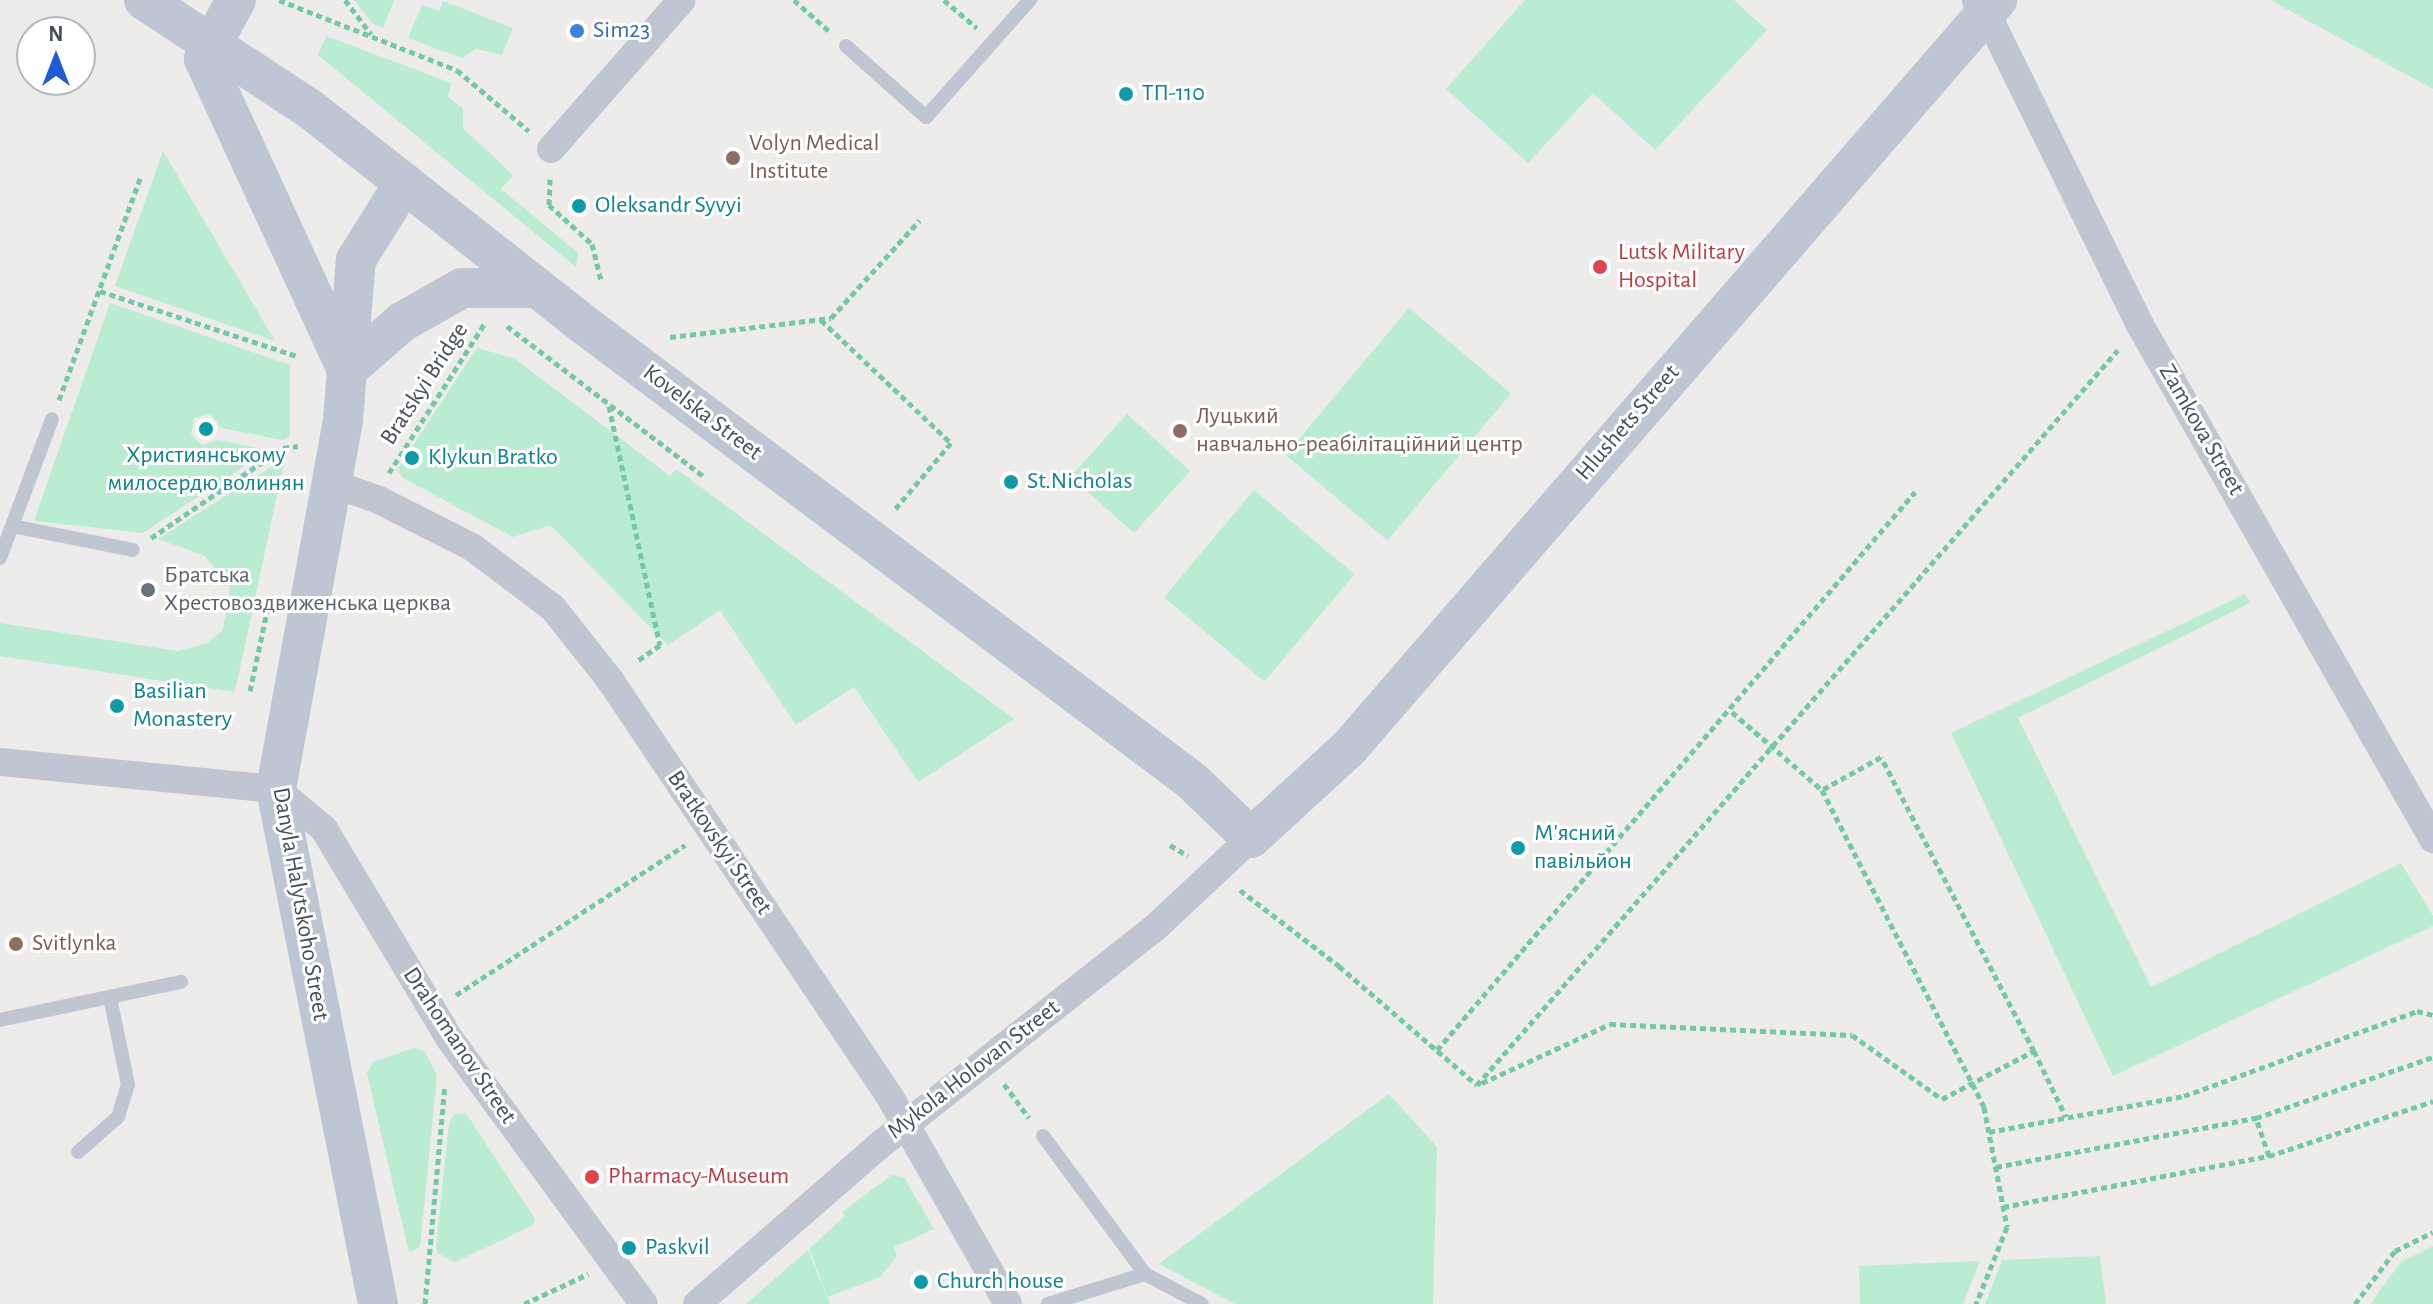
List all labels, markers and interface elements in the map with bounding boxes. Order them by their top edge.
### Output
north arrow [16,16,96,96]
place label: Sim23 [593,17,650,45]
marker: Sim23 [568,22,586,40]
text: N [48,23,64,45]
place label: ТП-110 [1142,80,1205,108]
marker: ТП-110 [1117,85,1135,103]
place label: Volyn Medical Institute [749,130,880,186]
marker: Volyn Medical Institute [724,149,742,167]
place label: Oleksandr Syvyi [595,192,742,220]
marker: Oleksandr Syvyi [570,197,588,215]
place label: Lutsk Military Hospital [1618,239,1745,295]
marker: Lutsk Military Hospital [1589,256,1611,278]
street label: Bratskyi Bridge [375,317,475,451]
street label: Kovelska Street [637,359,767,467]
street label: Hlushets Street [1570,359,1686,487]
street label: Zamkova Street [2152,360,2250,500]
place label: Луцький навчально-реабілітаційний центр [1196,403,1523,459]
marker: Християнському милосердю волинян [197,420,215,438]
marker: Луцький навчально-реабілітаційний центр [1171,422,1189,440]
place label: Християнському милосердю волинян [107,442,305,498]
place label: Klykun Bratko [428,444,558,472]
marker: Klykun Bratko [403,449,421,467]
place label: St.Nicholas [1027,468,1132,496]
marker: St.Nicholas [1002,473,1020,491]
place label: Братська Хрестовоздвиженська церква [164,562,451,618]
marker: Братська Хрестовоздвиженська церква [139,581,157,599]
place label: Basilian Monastery [133,678,232,734]
marker: Basilian Monastery [108,697,126,715]
street label: Bratkovskyi Street [660,766,778,920]
street label: Danyla Halytskoho Street [265,785,335,1023]
place label: М'ясний павільйон [1534,820,1632,876]
marker: М'ясний павільйон [1509,839,1527,857]
place label: Svitlynka [32,930,117,958]
marker: Svitlynka [7,935,25,953]
street label: Drahomanov Street [396,962,522,1130]
street label: Mykola Holovan Street [882,994,1066,1146]
place label: Pharmacy-Museum [608,1163,789,1191]
marker: Pharmacy-Museum [583,1168,601,1186]
place label: Paskvil [645,1234,710,1262]
marker: Paskvil [620,1239,638,1257]
place label: Church house [937,1268,1064,1296]
marker: Church house [912,1273,930,1291]

